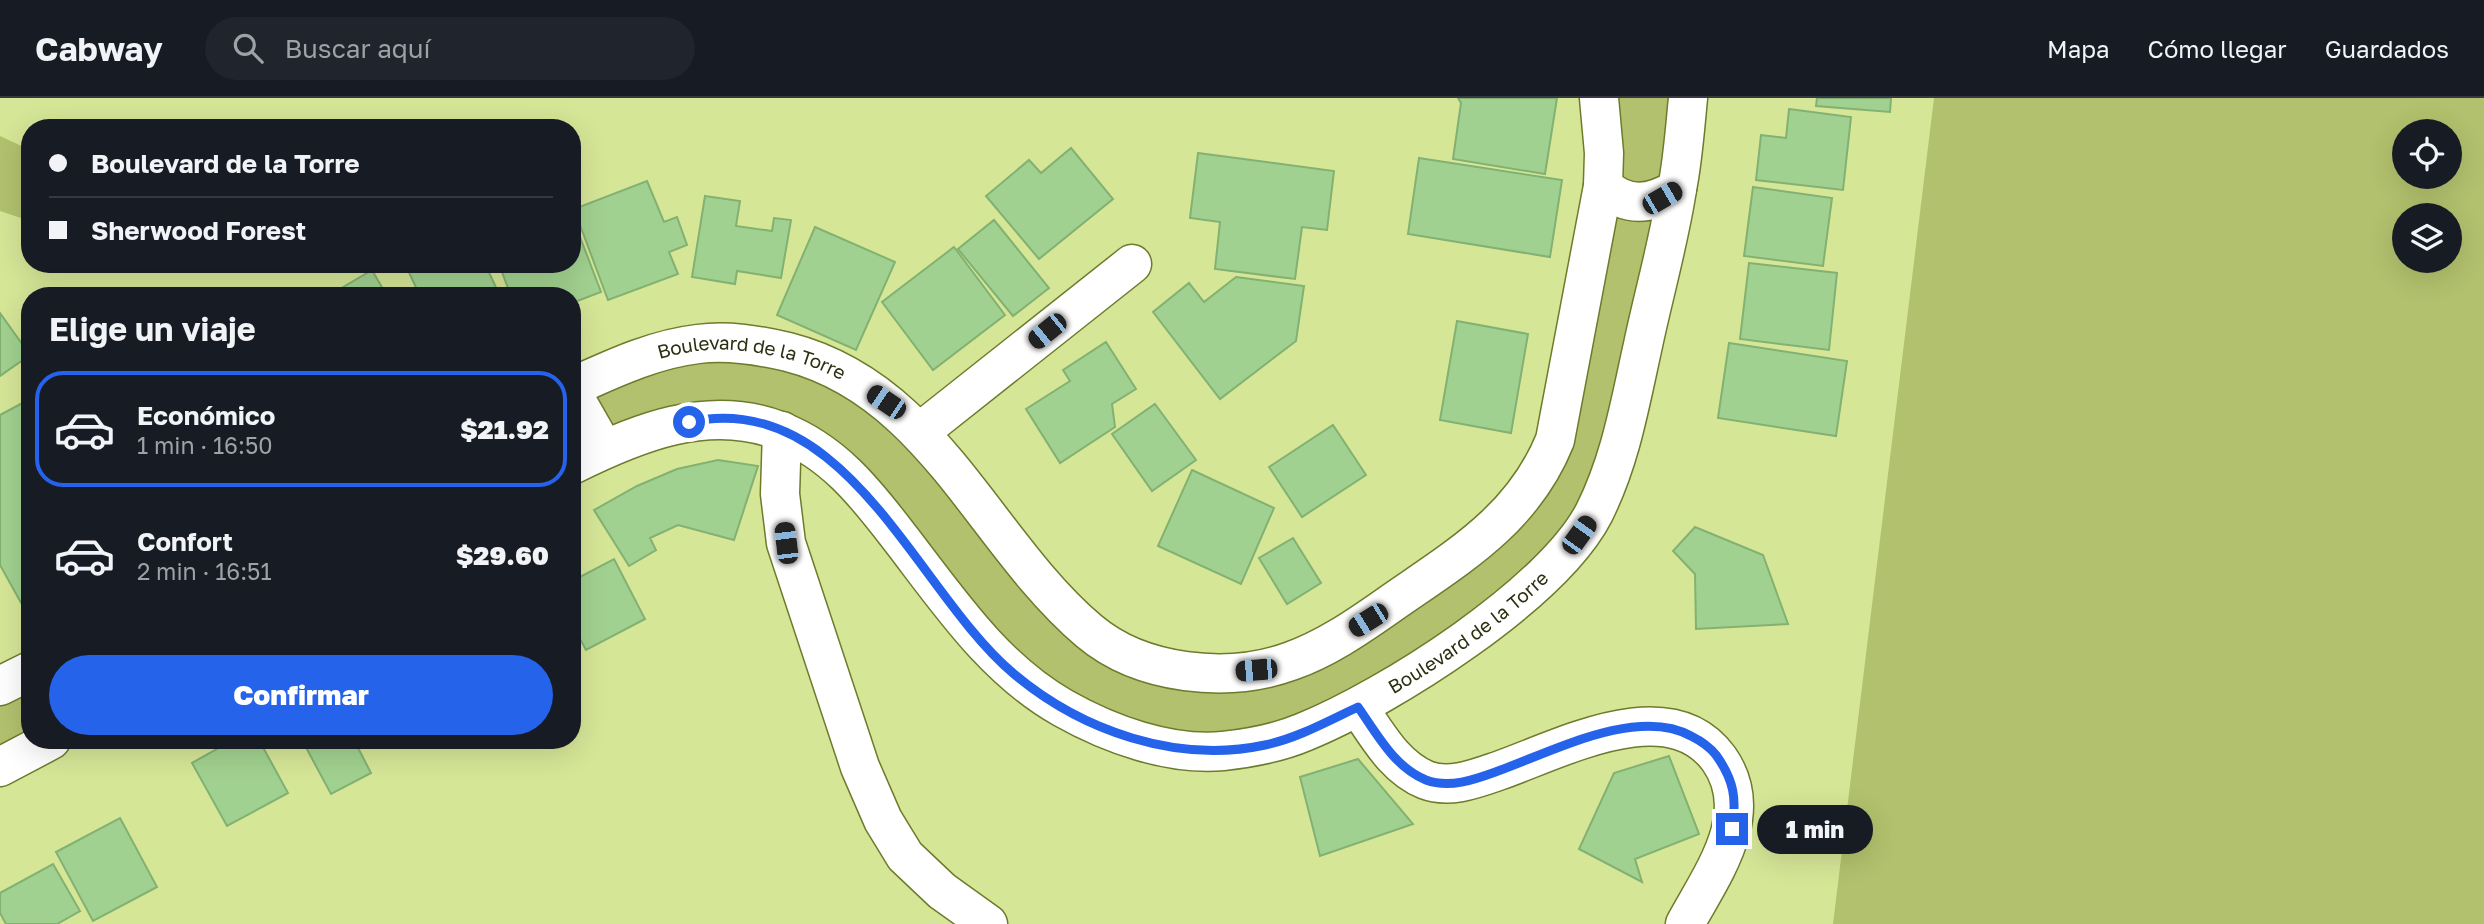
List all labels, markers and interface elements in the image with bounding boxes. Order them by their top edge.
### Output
search box [205,17,695,80]
text: Cabway [35,29,163,68]
icon: search [229,29,267,67]
text: Buscar aquí [285,33,431,64]
text: Mapa [2047,34,2110,63]
text: Cómo llegar [2148,34,2287,63]
text: Guardados [2325,34,2449,63]
map controls [2392,119,2462,273]
button: locate [2392,119,2462,189]
text: Boulevard de la Torre [91,148,360,179]
car [1639,178,1686,218]
button: layers [2392,203,2462,273]
text: Sherwood Forest [91,215,306,246]
text: Elige un viaje [49,310,256,348]
car [1025,310,1070,352]
street label: Boulevard de la Torre [655,330,850,384]
car [863,382,910,422]
icon: car [53,398,116,461]
text: Económico [137,400,275,431]
route start [673,406,705,438]
text: $21.92 [460,414,549,445]
text: 1 min · 16:50 [137,431,273,459]
car [1559,512,1600,558]
car [774,521,799,565]
icon: car [53,524,116,587]
text: Confort [137,526,233,557]
text: $29.60 [456,540,549,571]
text: 2 min · 16:51 [137,557,272,585]
street label: Boulevard de la Torre [1384,566,1553,698]
car [1345,600,1392,640]
button: Confirmar [49,655,553,735]
car [1235,658,1278,682]
callout: 1 min [1756,804,1872,854]
route end [1716,813,1748,845]
text: 1 min [1786,815,1844,843]

